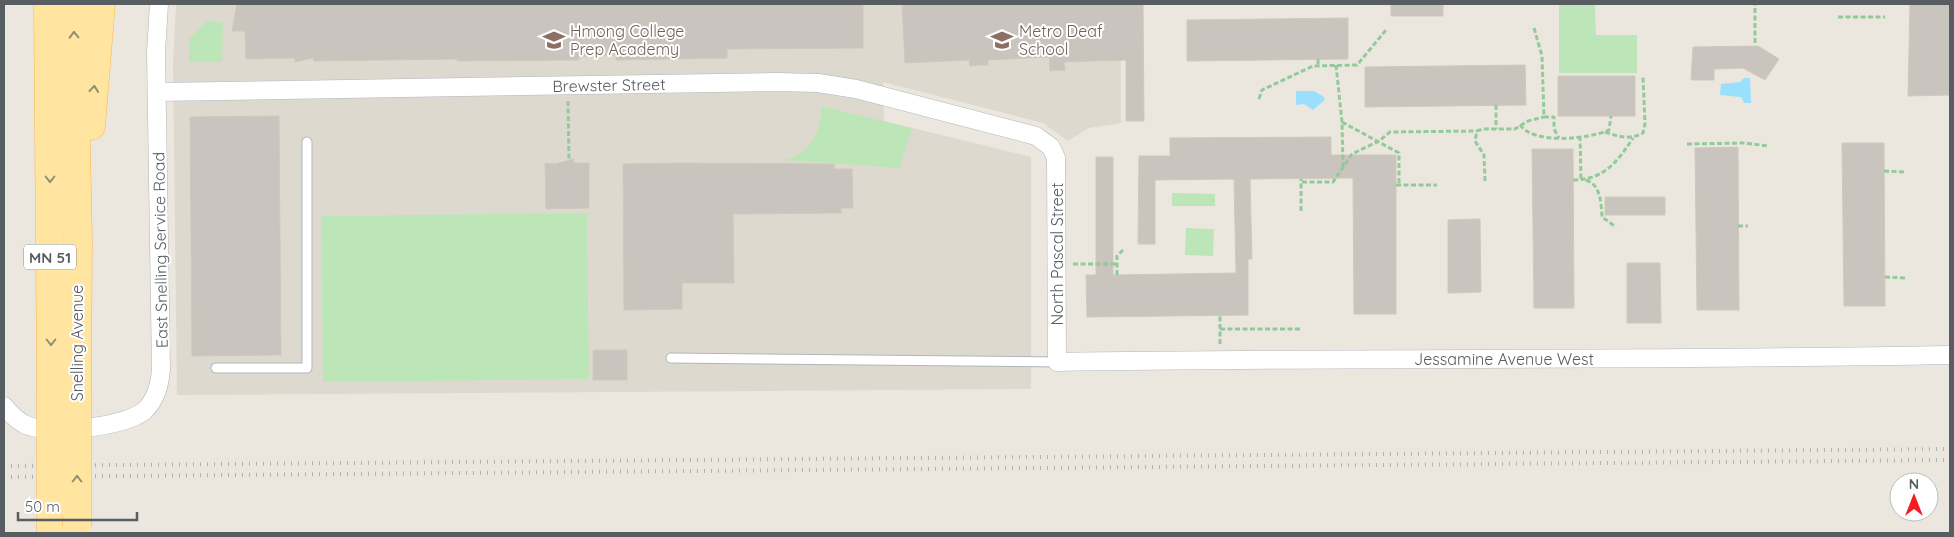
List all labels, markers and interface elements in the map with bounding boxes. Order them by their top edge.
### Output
place label: Hmong College Prep Academy [570,21,684,59]
place label: Metro Deaf School [1019,21,1103,59]
school or university icon: Hmong College Prep Academy [541,27,567,53]
school or university icon: Metro Deaf School [989,27,1015,53]
one-way arrow [69,31,79,38]
street label: Brewster Street [552,74,666,96]
one-way arrow [89,84,100,92]
street label: East Snelling Service Road [148,152,172,348]
one-way arrow [45,176,55,184]
street label: North Pascal Street [1047,183,1067,325]
road number: MN 51 [24,244,76,270]
street label: Snelling Avenue [67,285,87,401]
one-way arrow [45,338,56,346]
street label: Jessamine Avenue West [1414,349,1594,369]
north arrow [1889,472,1939,522]
one-way arrow [72,474,82,482]
text: N [1909,475,1919,493]
scale bar [18,490,136,522]
text: 50 m [25,497,60,516]

